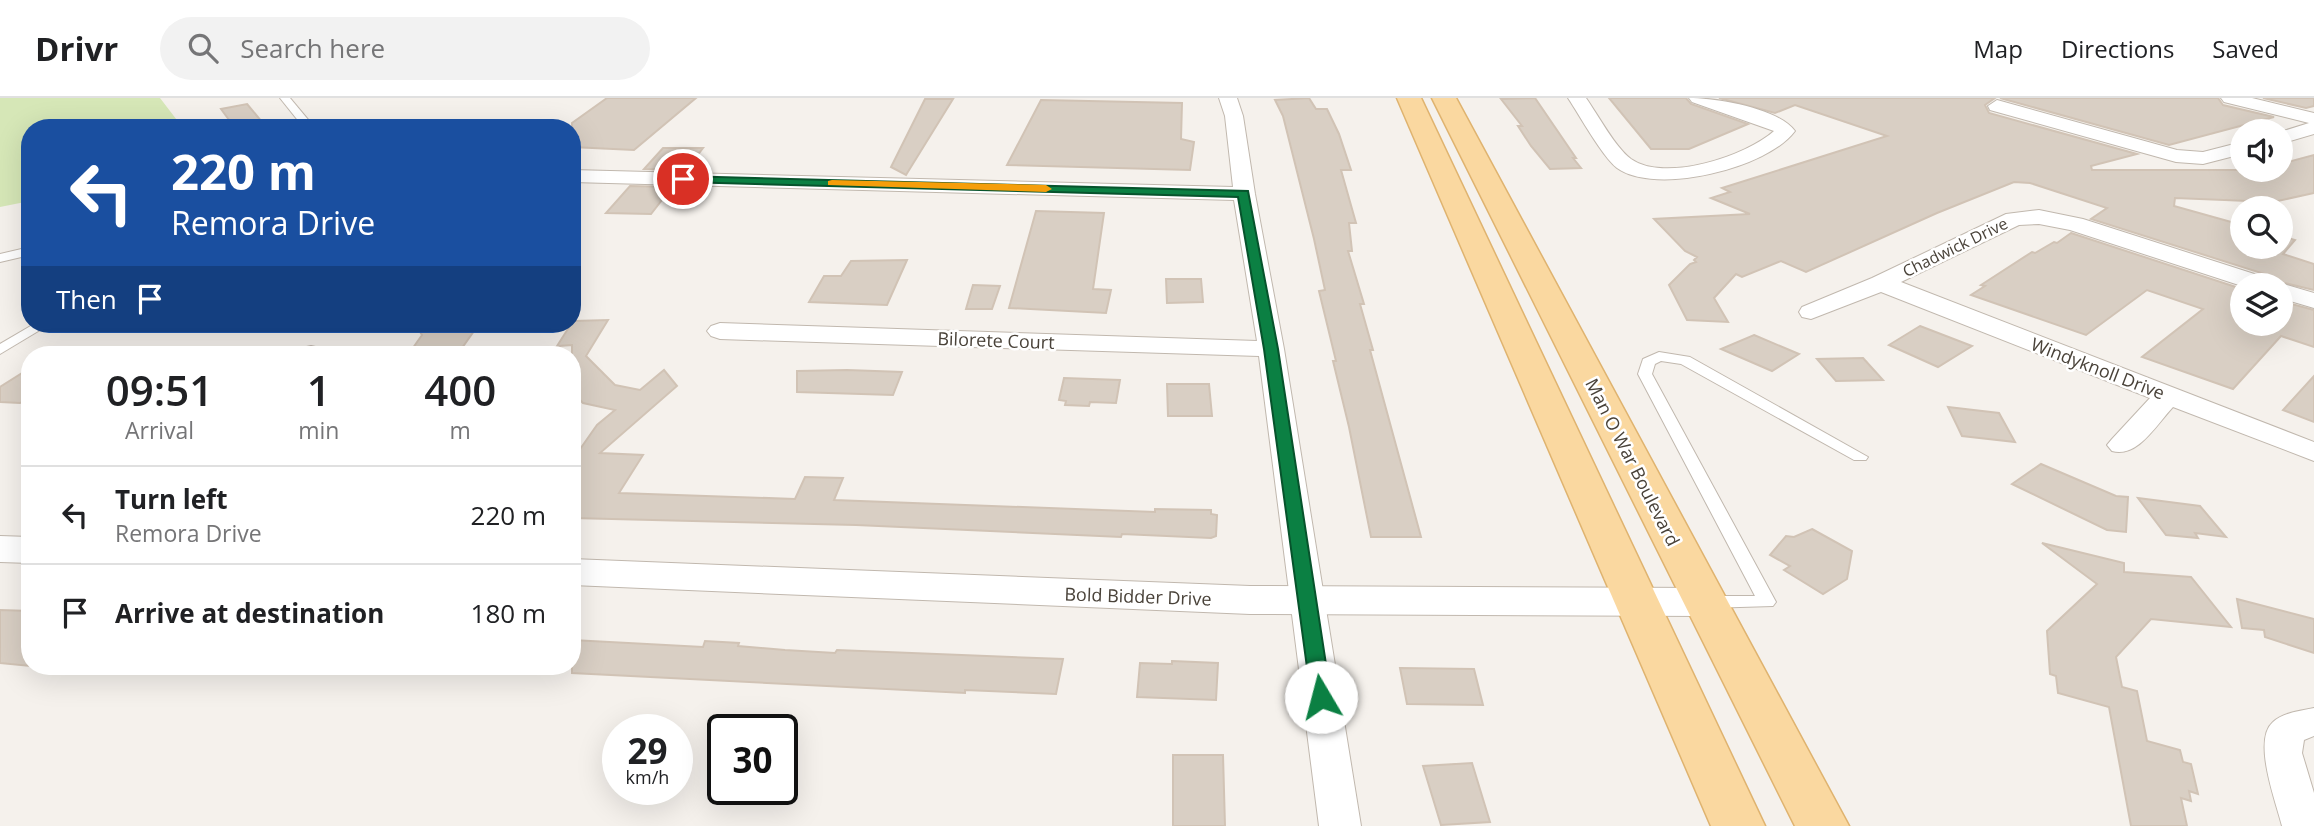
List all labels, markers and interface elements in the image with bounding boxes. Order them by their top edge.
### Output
search box [160,17,650,80]
text: Drivr [35,26,118,71]
icon: search [184,29,222,67]
text: Search here [240,30,385,66]
text: Map [1973,32,2023,65]
text: Directions [2061,32,2174,65]
text: Saved [2212,32,2279,65]
map controls [2230,119,2293,336]
button: sound [2230,119,2293,182]
text: 220 m [171,138,316,204]
icon: left [56,147,147,238]
pin [653,149,713,209]
icon: arrive [664,160,702,198]
button: search [2230,196,2293,259]
text: Remora Drive [171,201,375,244]
street label: Chadwick Drive [1899,212,2011,282]
button: layers [2230,273,2293,336]
icon: arrive [131,280,169,318]
text: Then [56,281,117,317]
street label: Bilorete Court [937,326,1055,354]
street label: Windyknoll Drive [2028,331,2168,405]
text: 09:51 [106,361,213,418]
text: 1 [307,361,331,418]
text: 400 [424,361,496,418]
street label: Man O War Boulevard [1580,374,1686,550]
text: Arrival [125,414,194,446]
text: min [298,414,339,446]
text: m [450,414,471,446]
text: Turn left [115,481,227,517]
icon: left [56,496,94,534]
text: 220 m [471,497,546,533]
text: Remora Drive [115,517,262,549]
street label: Bold Bidder Drive [1064,581,1212,611]
icon: arrive [56,594,94,632]
text: Arrive at destination [115,595,384,631]
text: 180 m [471,595,546,631]
position arrow [1284,660,1358,734]
speed limit sign: 30 [707,714,798,805]
text: 29 [627,727,668,774]
text: km/h [626,765,669,789]

